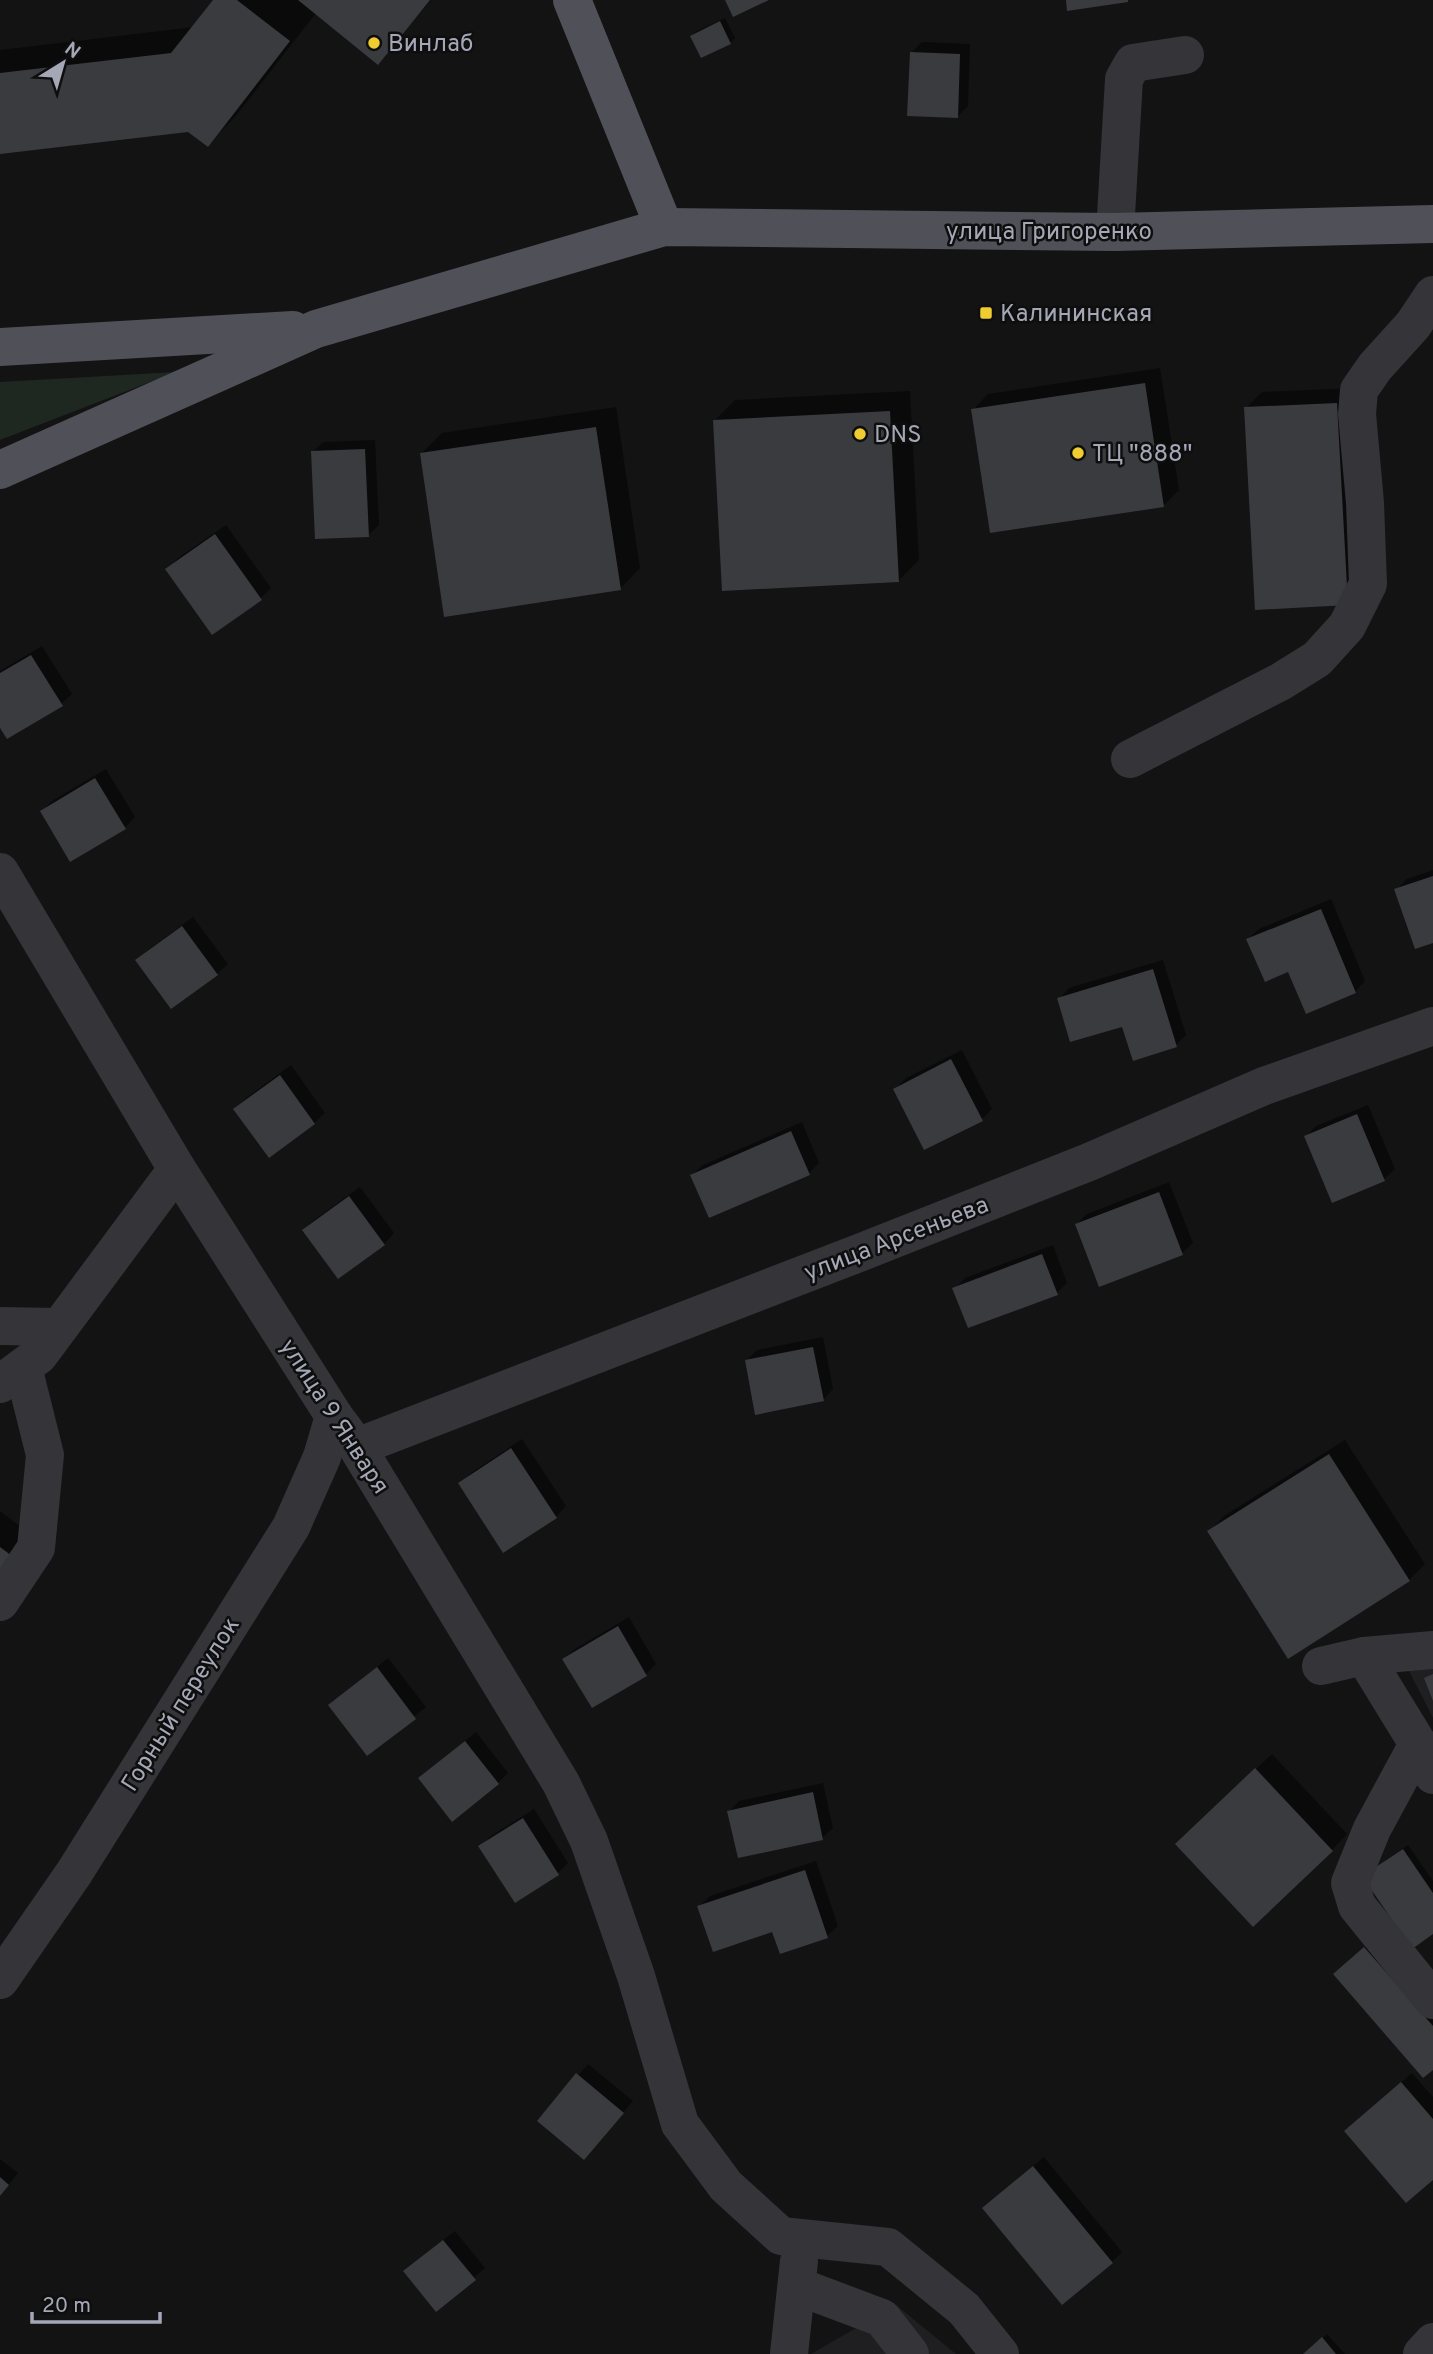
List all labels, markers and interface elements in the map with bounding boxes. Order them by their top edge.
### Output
north arrow [28,28,98,98]
place label: Винлаб [388,30,473,60]
marker: Винлаб [366,35,382,51]
text: N [59,37,85,65]
street label: улица Григоренко [946,218,1152,248]
place label: Калининская [1000,300,1152,330]
marker: Калининская [978,305,994,321]
place label: DNS [874,421,922,451]
marker: DNS [852,426,868,442]
place label: ТЦ "888" [1092,440,1192,470]
marker: ТЦ "888" [1070,445,1086,461]
street label: улица Арсеньева [800,1191,993,1289]
street label: улица 9 Января [272,1334,395,1500]
street label: Горный переулок [116,1612,247,1798]
scale bar [32,2280,159,2324]
text: 20 m [42,2293,91,2320]

